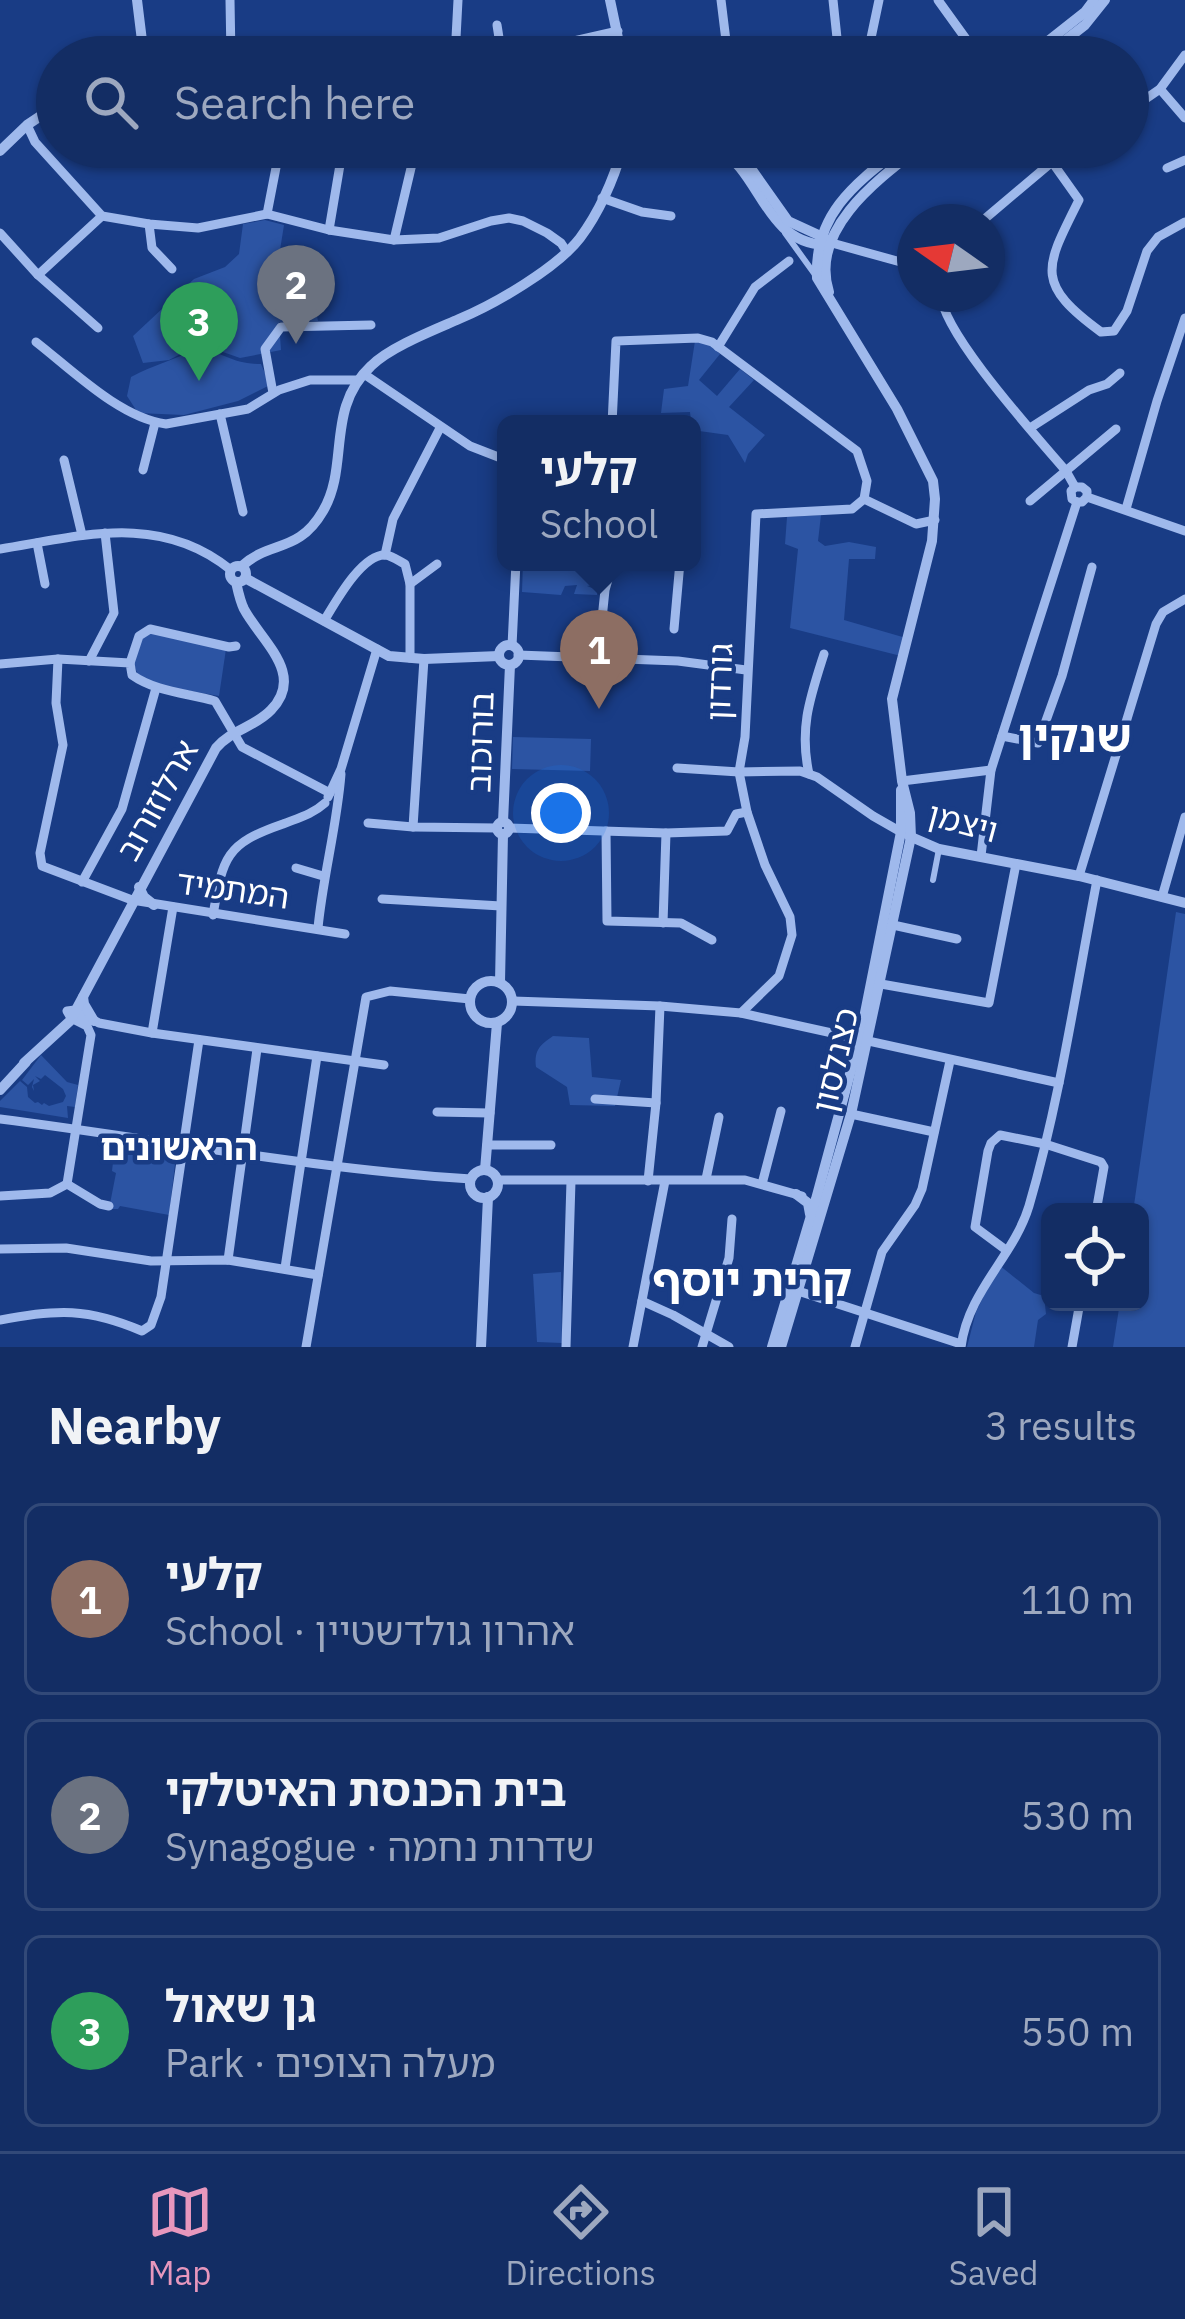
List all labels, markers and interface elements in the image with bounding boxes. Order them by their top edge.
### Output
search box [36,36,1149,168]
icon: search [78,69,144,135]
text: Search here [174,73,415,131]
north arrow [897,204,1005,312]
pin: 2 [257,245,335,344]
pin: 3 [160,282,238,381]
popup [497,415,701,571]
text: קלעי [540,439,637,497]
text: School [540,498,658,549]
pin: 1 [560,610,638,709]
street label: גורדון [696,642,741,722]
street label: בורוכוב [456,691,503,793]
district label: שנקין [1018,706,1132,764]
street label: ארלוזורוב [106,732,207,868]
your location [531,783,591,843]
street label: ויצמן [923,792,1003,851]
street label: המתמיד [174,859,292,918]
street label: כצנלסון [802,1003,867,1117]
district label: הראשונים [100,1123,258,1170]
map controls [1041,1203,1149,1311]
button: locate [1041,1203,1149,1311]
district label: קרית יוסף [652,1250,852,1308]
text: Nearby [48,1392,221,1458]
text: 3 results [985,1400,1137,1451]
text: קלעי [165,1544,263,1602]
text: 1 [78,1574,102,1625]
text: 110 m [1021,1574,1134,1625]
text: School · אהרון גולדשטיין [165,1605,575,1656]
text: בית הכנסת האיטלקי [165,1760,567,1818]
text: 2 [78,1790,102,1841]
text: 530 m [1021,1790,1134,1841]
text: Synagogue · שדרות נחמה [165,1821,594,1872]
text: גן שאול [165,1976,316,2034]
text: 3 [78,2006,102,2057]
text: 550 m [1021,2006,1134,2057]
text: Park · מעלה הצופים [165,2037,496,2088]
tab: Map [147,2179,213,2294]
tab: Directions [506,2179,656,2294]
tab: Saved [949,2179,1038,2294]

